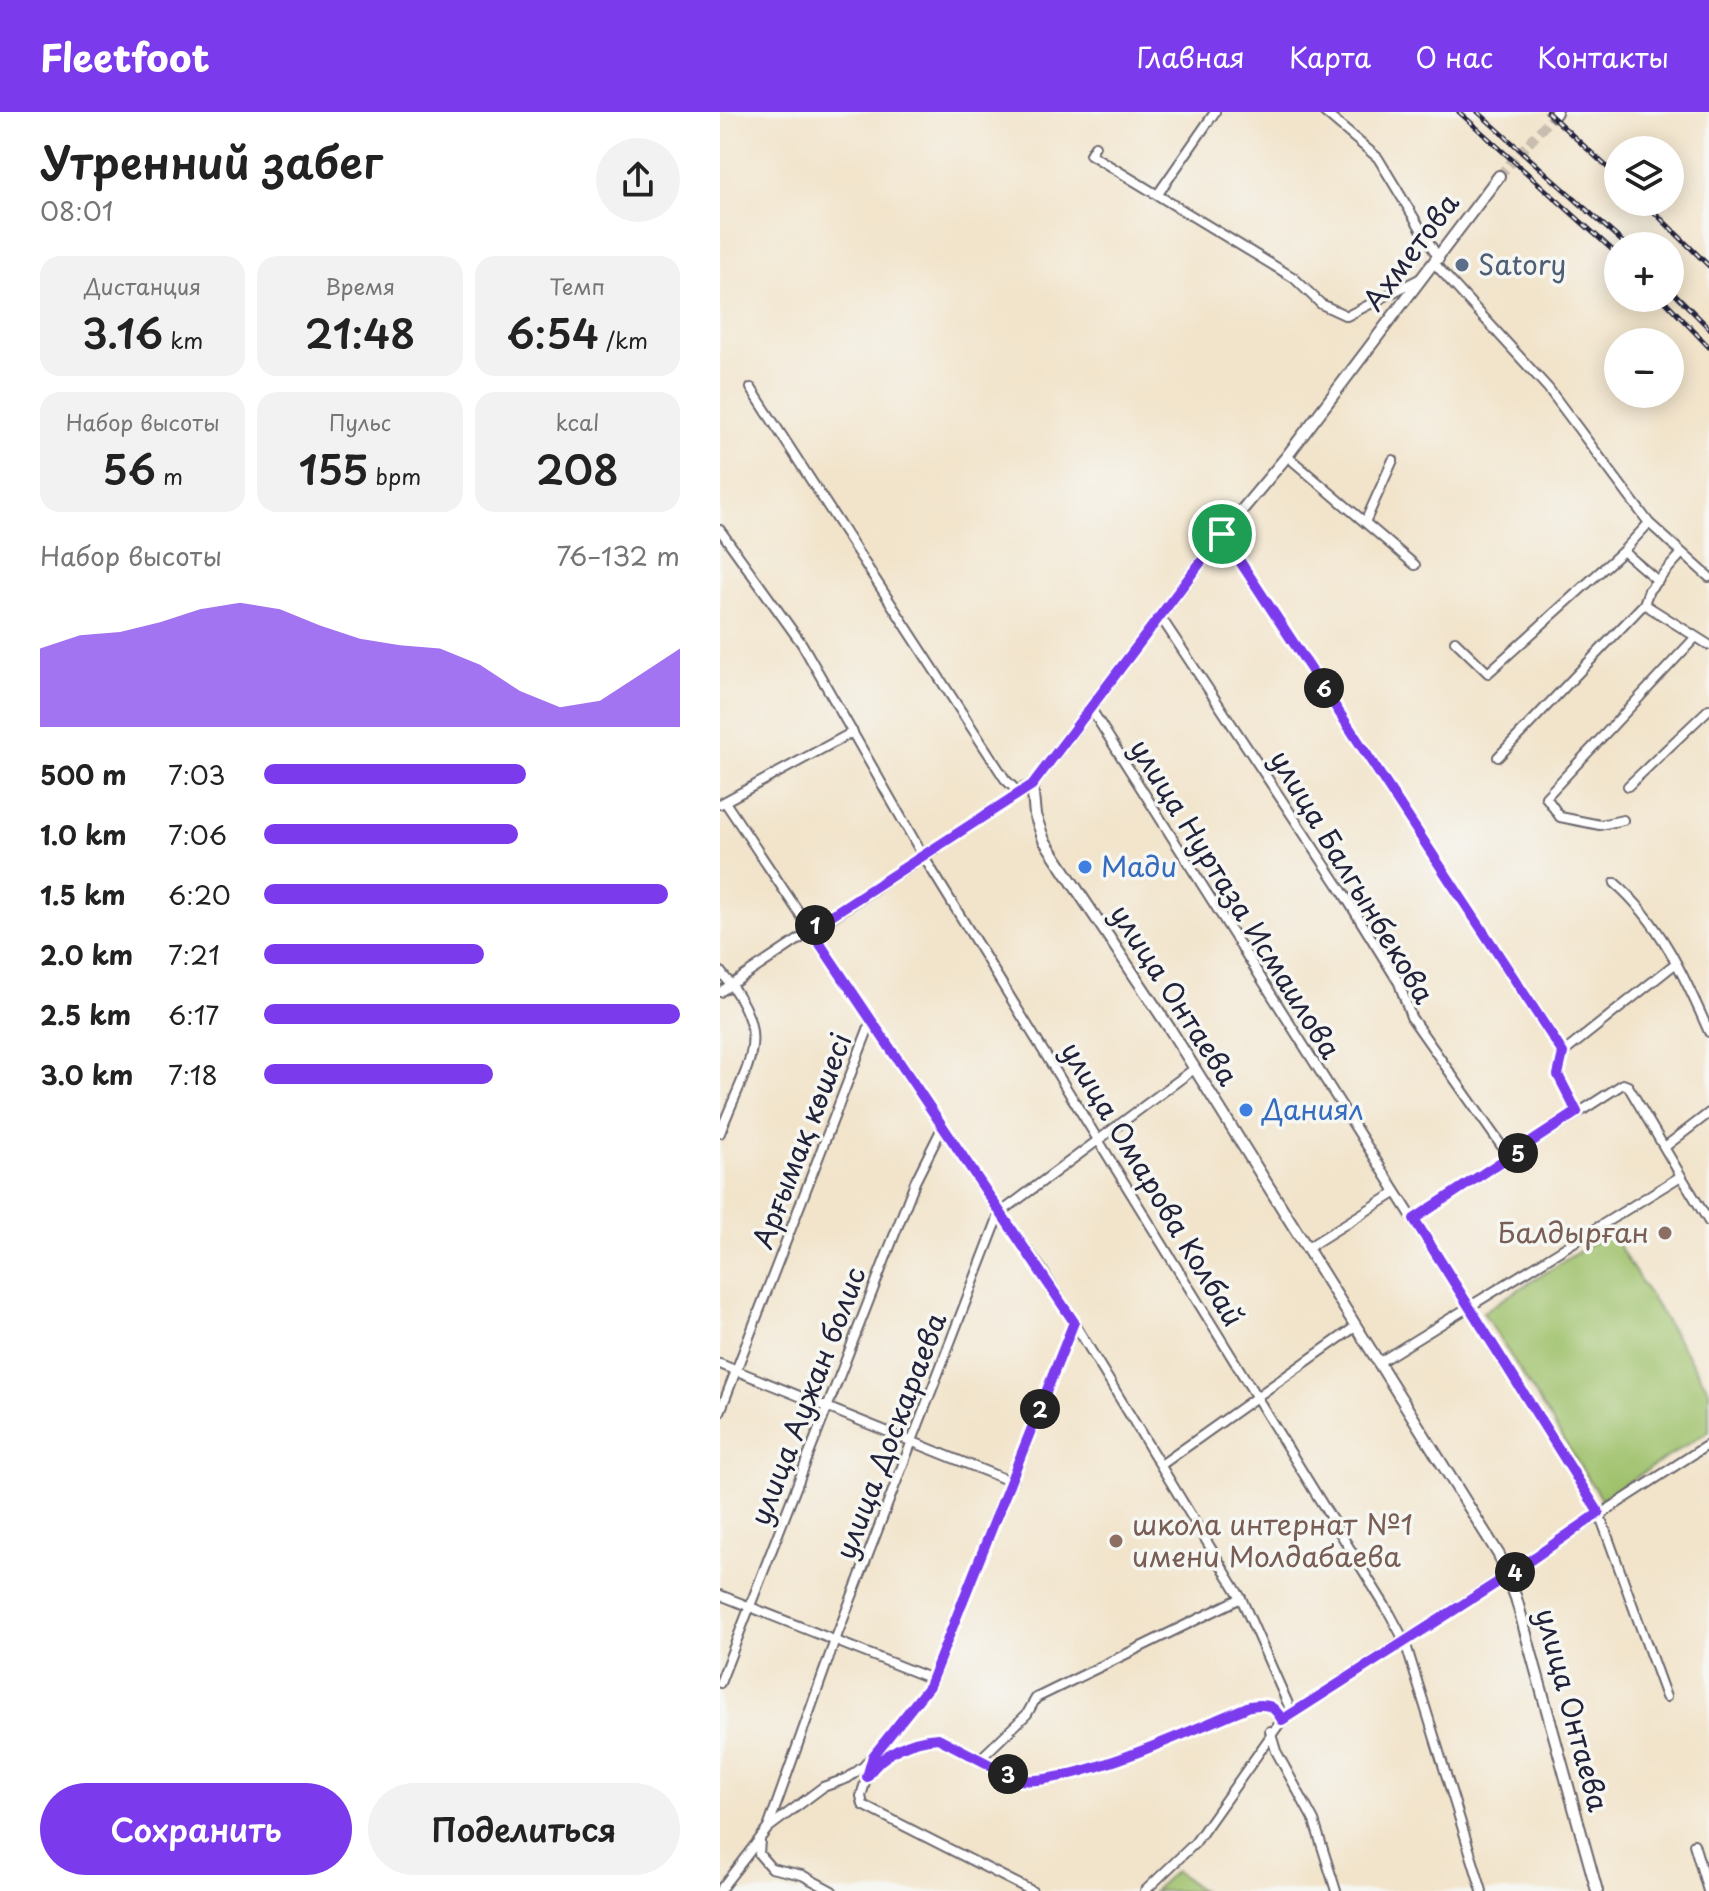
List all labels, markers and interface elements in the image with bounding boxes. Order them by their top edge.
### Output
text: Fleetfoot [40,28,210,85]
text: Главная [1137,35,1245,78]
text: Карта [1289,35,1371,78]
text: О нас [1415,35,1493,78]
text: Контакты [1537,35,1669,78]
text: Утренний забег [40,128,383,194]
map controls [1604,136,1684,408]
button: layers [1604,136,1684,216]
button: share [596,138,680,222]
street label: Ахметова [1351,183,1469,319]
text: 08:01 [40,191,113,230]
button: + [1604,232,1684,312]
place label: Satory [1478,242,1566,285]
marker: Satory [1453,256,1471,274]
text: Дистанция [84,269,201,302]
text: Время [325,269,395,302]
text: Темп [550,269,605,302]
text: 3.16 [82,302,163,363]
text: 21:48 [305,302,415,363]
text: 6:54 [507,302,599,363]
text: km [163,323,203,356]
text: /km [599,323,648,356]
button: − [1604,328,1684,408]
text: Набор высоты [66,405,220,438]
text: Пульс [329,405,391,438]
text: kcal [555,405,599,438]
text: 56 [102,438,156,499]
text: 155 [299,438,368,499]
text: 208 [536,438,619,499]
text: m [156,459,183,492]
text: bpm [368,459,421,492]
pin [1188,500,1256,568]
icon: arrive [1200,512,1244,556]
text: Набор высоты [40,536,222,575]
text: 76–132 m [556,536,680,575]
pin: 6 [1304,668,1344,708]
text: 6 [1316,671,1332,704]
street label: улица Нуртаза Исмаилова [1120,730,1353,1067]
street label: улица Балгынбекова [1260,741,1447,1012]
text: 500 m [40,755,126,794]
text: 7:03 [168,755,225,794]
text: 1.0 km [40,815,127,854]
text: 7:06 [168,815,227,854]
place label: Мади [1101,844,1177,887]
marker: Мади [1076,858,1094,876]
text: 1.5 km [40,875,126,914]
text: 6:20 [168,875,231,914]
street label: улица Онтаева [1100,895,1250,1094]
pin: 1 [795,905,835,945]
text: 1 [810,908,820,941]
text: 2.0 km [40,935,133,974]
text: 7:21 [168,935,220,974]
text: 2.5 km [40,995,131,1034]
text: 6:17 [168,995,219,1034]
street label: Арғымақ көшесі [740,1026,862,1255]
street label: улица Омарова Колбай [1051,1033,1256,1334]
text: 3.0 km [40,1055,133,1094]
text: 7:18 [168,1055,218,1094]
place label: Даниял [1261,1087,1364,1130]
marker: Даниял [1237,1101,1255,1119]
pin: 5 [1498,1133,1538,1173]
text: 5 [1511,1136,1525,1169]
place label: Балдырған [1498,1210,1649,1253]
marker: Балдырған [1656,1224,1674,1242]
street label: улица Аужан болис [737,1260,876,1531]
street label: улица Доскараева [823,1305,957,1565]
pin: 2 [1020,1389,1060,1429]
text: 2 [1032,1392,1048,1425]
place label: школа интернат №1 имени Молдабаева [1132,1502,1413,1577]
marker: школа интернат №1 имени Молдабаева [1107,1532,1125,1550]
pin: 4 [1495,1552,1535,1592]
text: 4 [1508,1555,1522,1588]
street label: улица Онтаева [1526,1603,1621,1817]
pin: 3 [988,1754,1028,1794]
text: 3 [1001,1757,1015,1790]
button: Сохранить [40,1783,352,1875]
button: Поделиться [368,1783,680,1875]

